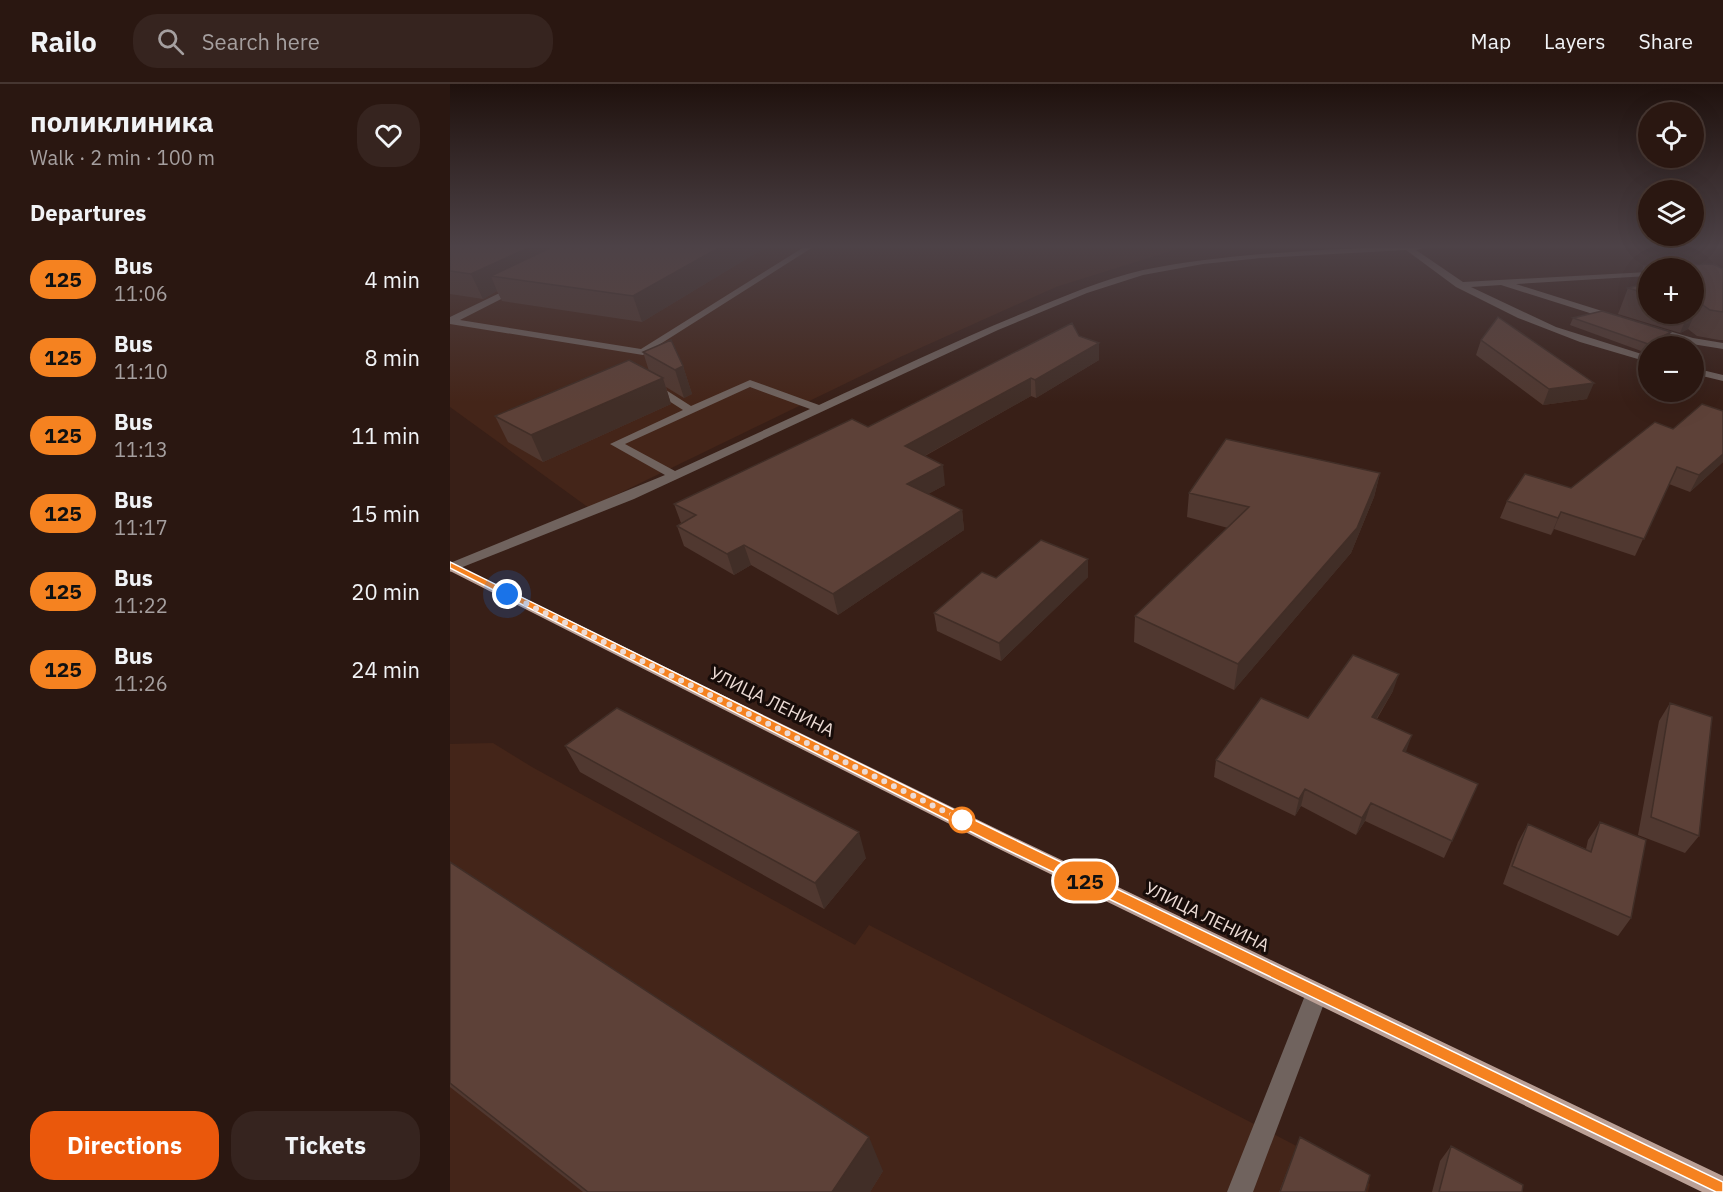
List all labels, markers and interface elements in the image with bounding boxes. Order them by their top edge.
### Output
search box [133,14,553,68]
text: Railo [30,23,97,60]
icon: search [154,25,187,58]
text: Search here [202,27,320,56]
text: Map [1471,27,1511,55]
text: Layers [1544,27,1606,55]
text: Share [1639,27,1693,55]
map controls [1638,102,1704,402]
button: locate [1638,102,1704,168]
text: поликлиника [30,103,214,140]
button: heart [357,104,420,167]
text: Walk · 2 min · 100 m [30,144,215,171]
button: layers [1638,180,1704,246]
text: Departures [30,198,146,227]
text: Bus [114,251,153,280]
button: + [1638,258,1704,324]
text: 125 [44,265,82,293]
text: 4 min [364,265,420,294]
text: 11:06 [114,280,168,307]
text: Bus [114,329,153,358]
button: − [1638,336,1704,402]
text: 125 [44,343,82,371]
text: 8 min [364,343,420,372]
text: 11:10 [114,358,168,385]
text: Bus [114,407,153,436]
text: 125 [44,421,82,449]
text: 11 min [351,421,420,450]
text: 11:13 [114,436,168,463]
text: Bus [114,485,153,514]
text: 125 [44,499,82,527]
text: 15 min [351,499,420,528]
text: 11:17 [114,514,168,541]
text: Bus [114,563,153,592]
text: 125 [44,577,82,605]
text: 20 min [351,577,420,606]
your location [492,579,522,609]
text: 11:22 [114,592,168,619]
text: Bus [114,641,153,670]
text: 125 [44,655,82,683]
text: 24 min [351,655,420,684]
street label: УЛИЦА ЛЕНИНА [706,661,839,742]
text: 11:26 [114,670,168,697]
unlabelled marker [949,807,975,833]
line badge: 125 [1050,862,1120,900]
text: 125 [1066,867,1104,895]
street label: УЛИЦА ЛЕНИНА [1141,876,1274,957]
button: Directions [30,1111,219,1180]
button: Tickets [231,1111,420,1180]

